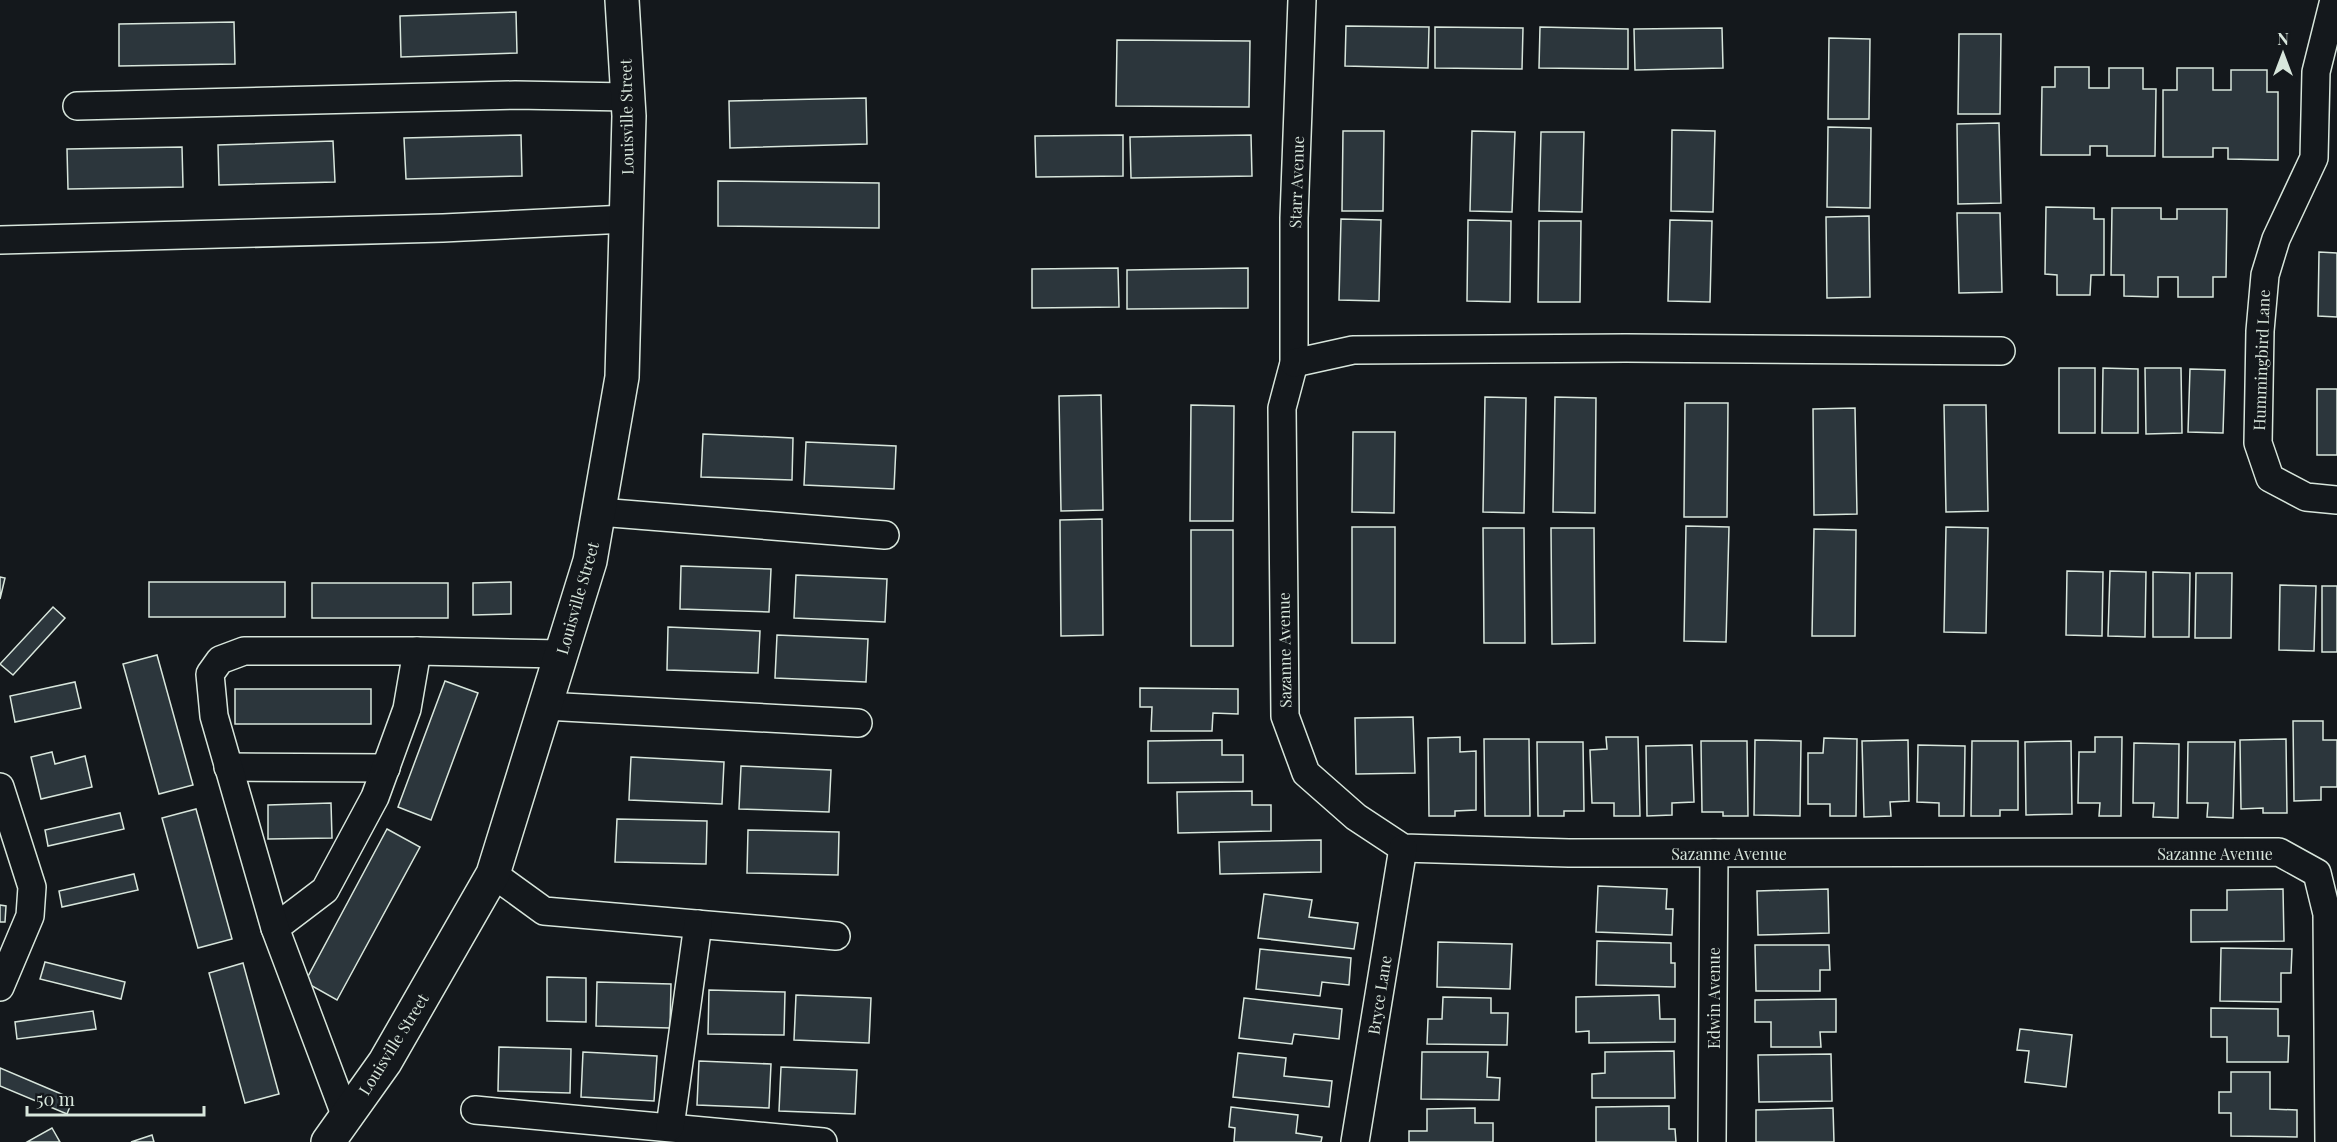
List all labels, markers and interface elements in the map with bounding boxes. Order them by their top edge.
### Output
north arrow [2253,24,2313,84]
text: N [2277,28,2289,49]
street label: Louisville Street [614,59,638,175]
street label: Starr Avenue [1284,135,1308,229]
street label: Hummingbird Lane [2248,289,2274,431]
street label: Louisville Street [551,539,603,657]
street label: Sazanne Avenue [1272,592,1296,708]
street label: Sazanne Avenue [1671,843,1787,864]
street label: Sazanne Avenue [2157,843,2273,864]
street label: Edwin Avenue [1703,947,1724,1049]
street label: Bryce Lane [1362,954,1396,1036]
street label: Louisville Street [353,989,433,1099]
scale bar [27,1079,204,1117]
text: 50 m [36,1087,75,1111]

